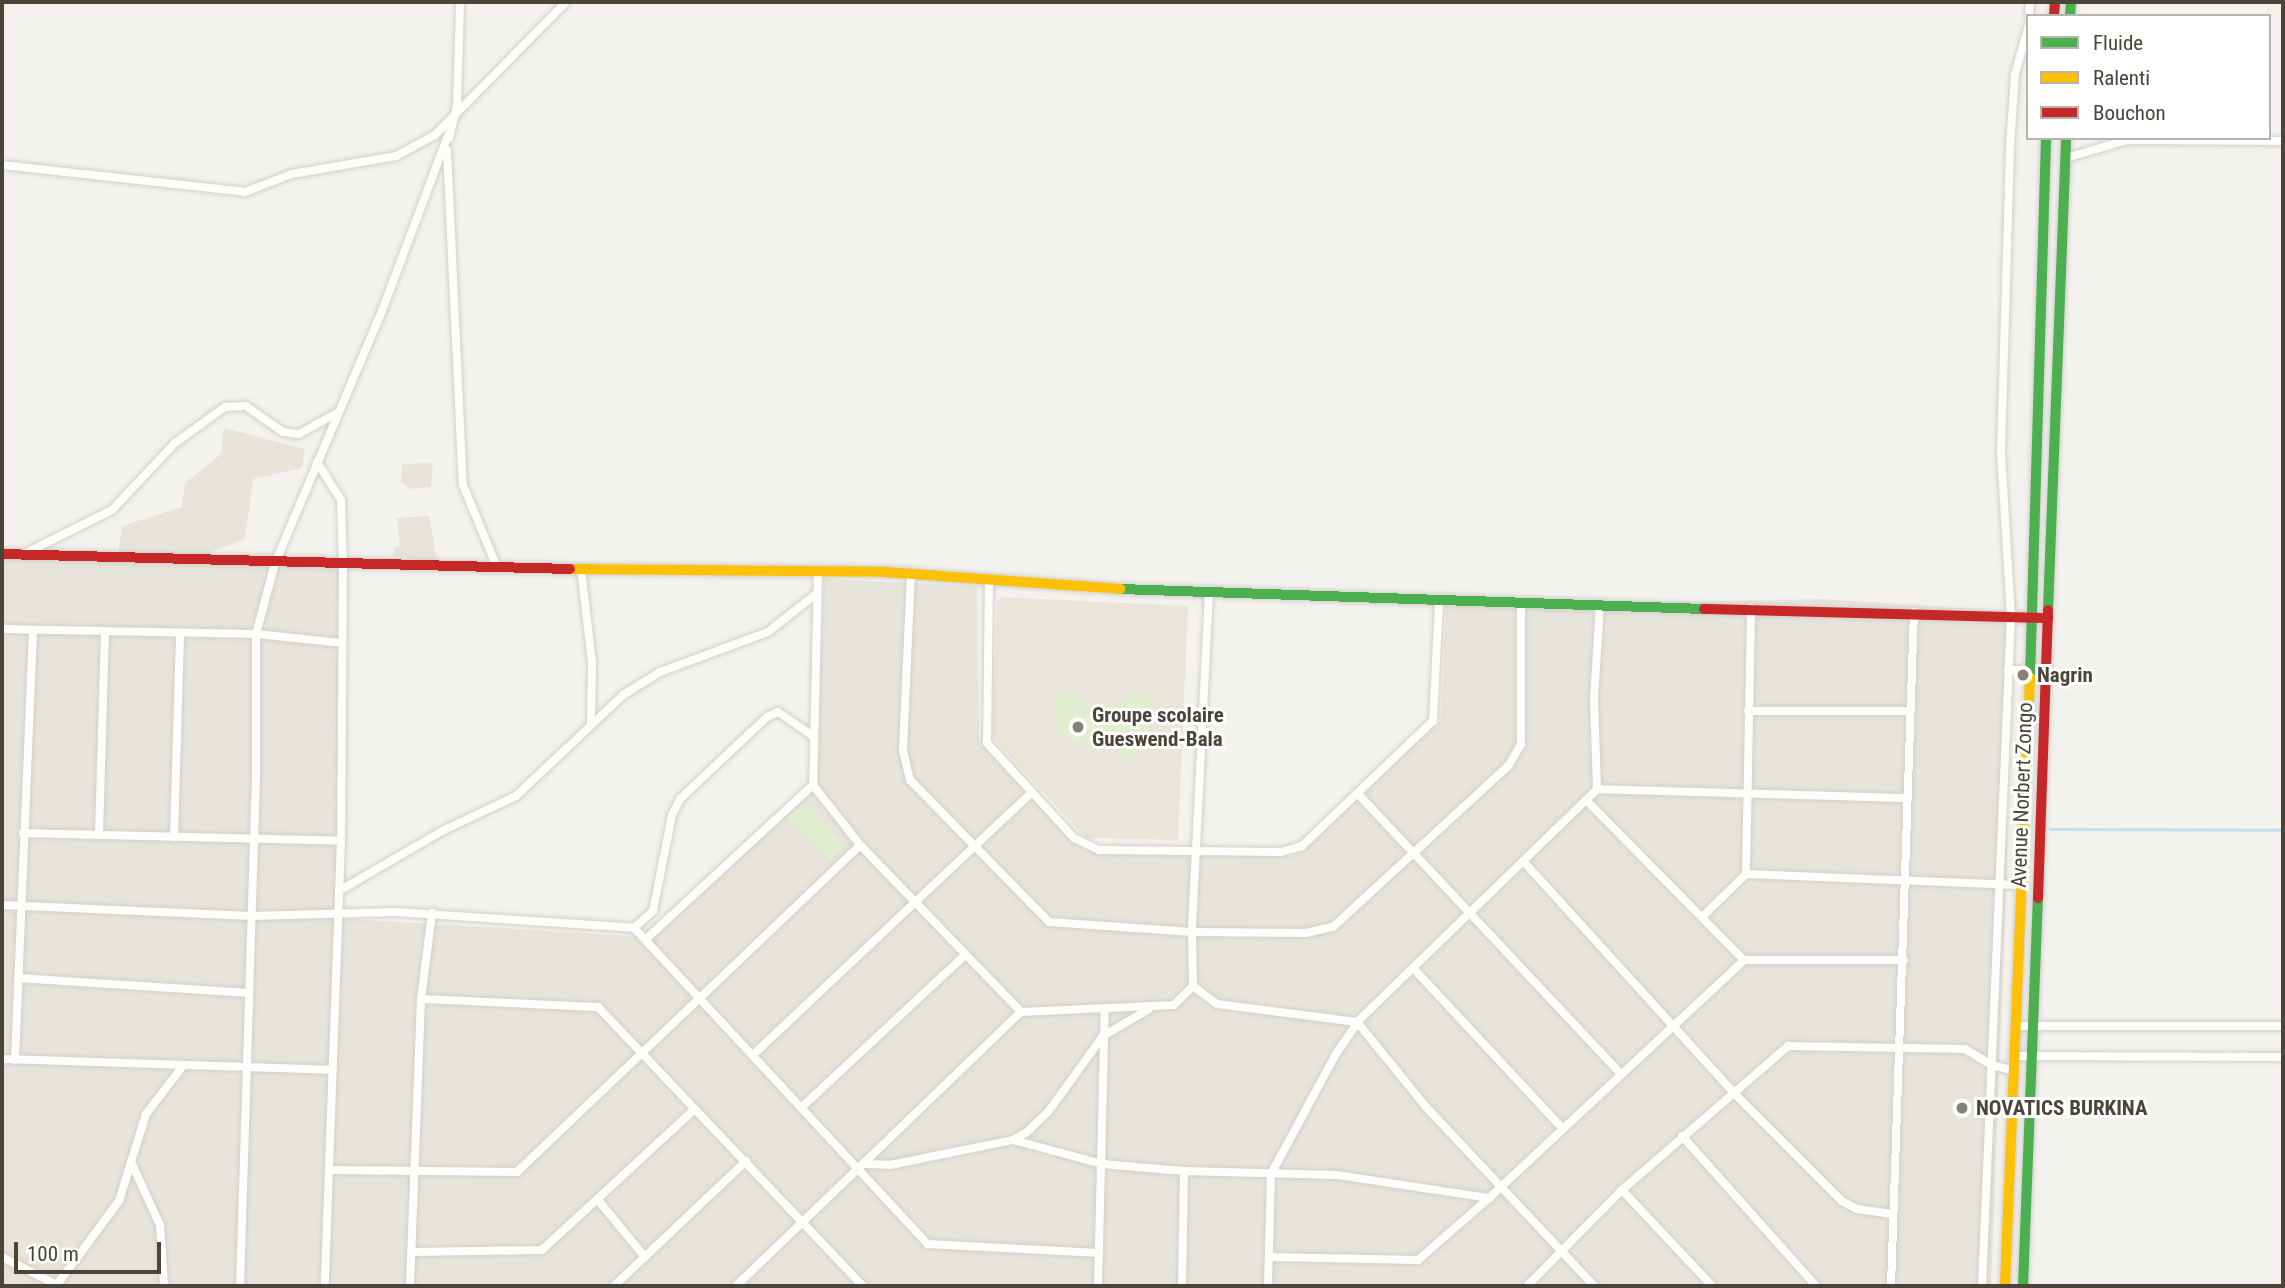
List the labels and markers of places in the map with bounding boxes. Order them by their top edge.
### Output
place label: Nagrin [2037,662,2093,688]
marker: Nagrin [2015,667,2031,683]
place label: Groupe scolaire Gueswend-Bala [1092,702,1224,752]
marker: Groupe scolaire Gueswend-Bala [1070,719,1086,735]
place label: NOVATICS BURKINA [1976,1095,2147,1121]
marker: NOVATICS BURKINA [1954,1100,1970,1116]

